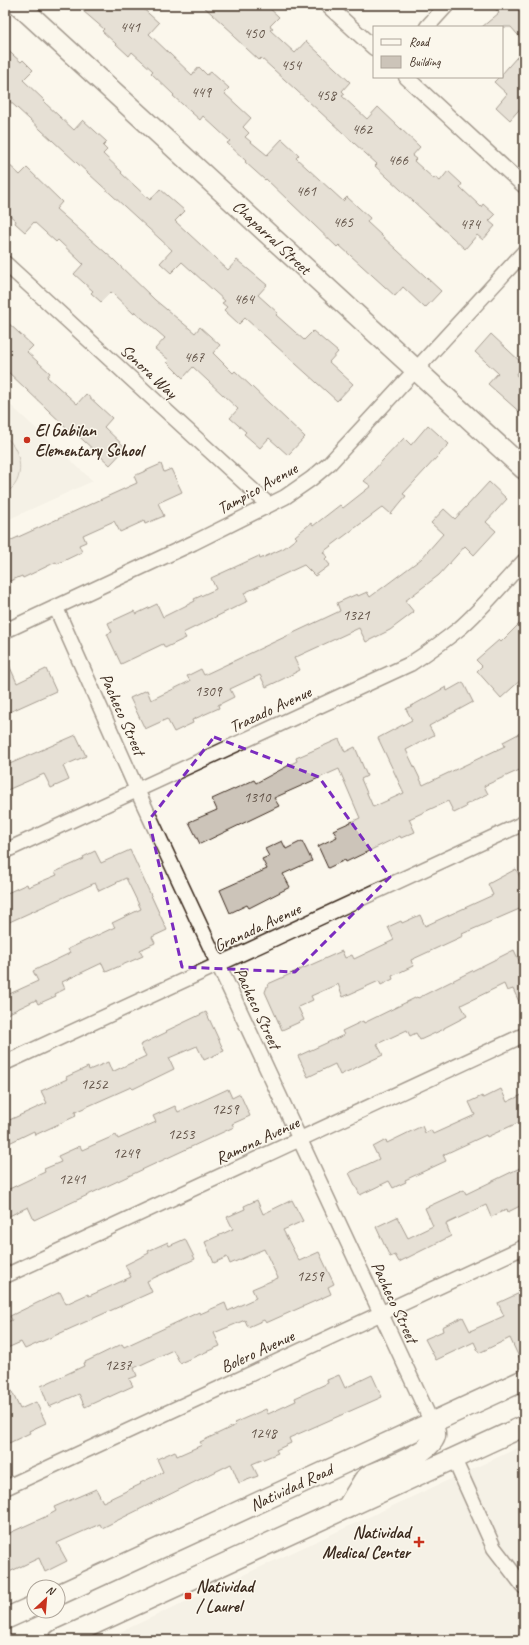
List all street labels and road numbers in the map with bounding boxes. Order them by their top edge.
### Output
street label: Chaparral Street [228,196,317,281]
street label: Sonora Way [116,340,182,404]
street label: Tampico Avenue [214,457,302,519]
street label: Pacheco Street [95,670,151,761]
street label: Trazado Avenue [226,681,316,738]
street label: Granada Avenue [211,898,305,957]
street label: Pacheco Street [230,964,287,1054]
street label: Ramona Avenue [212,1111,304,1169]
street label: Pacheco Street [367,1258,424,1348]
street label: Bolero Avenue [217,1325,299,1378]
street label: Natividad Road [247,1458,339,1516]

